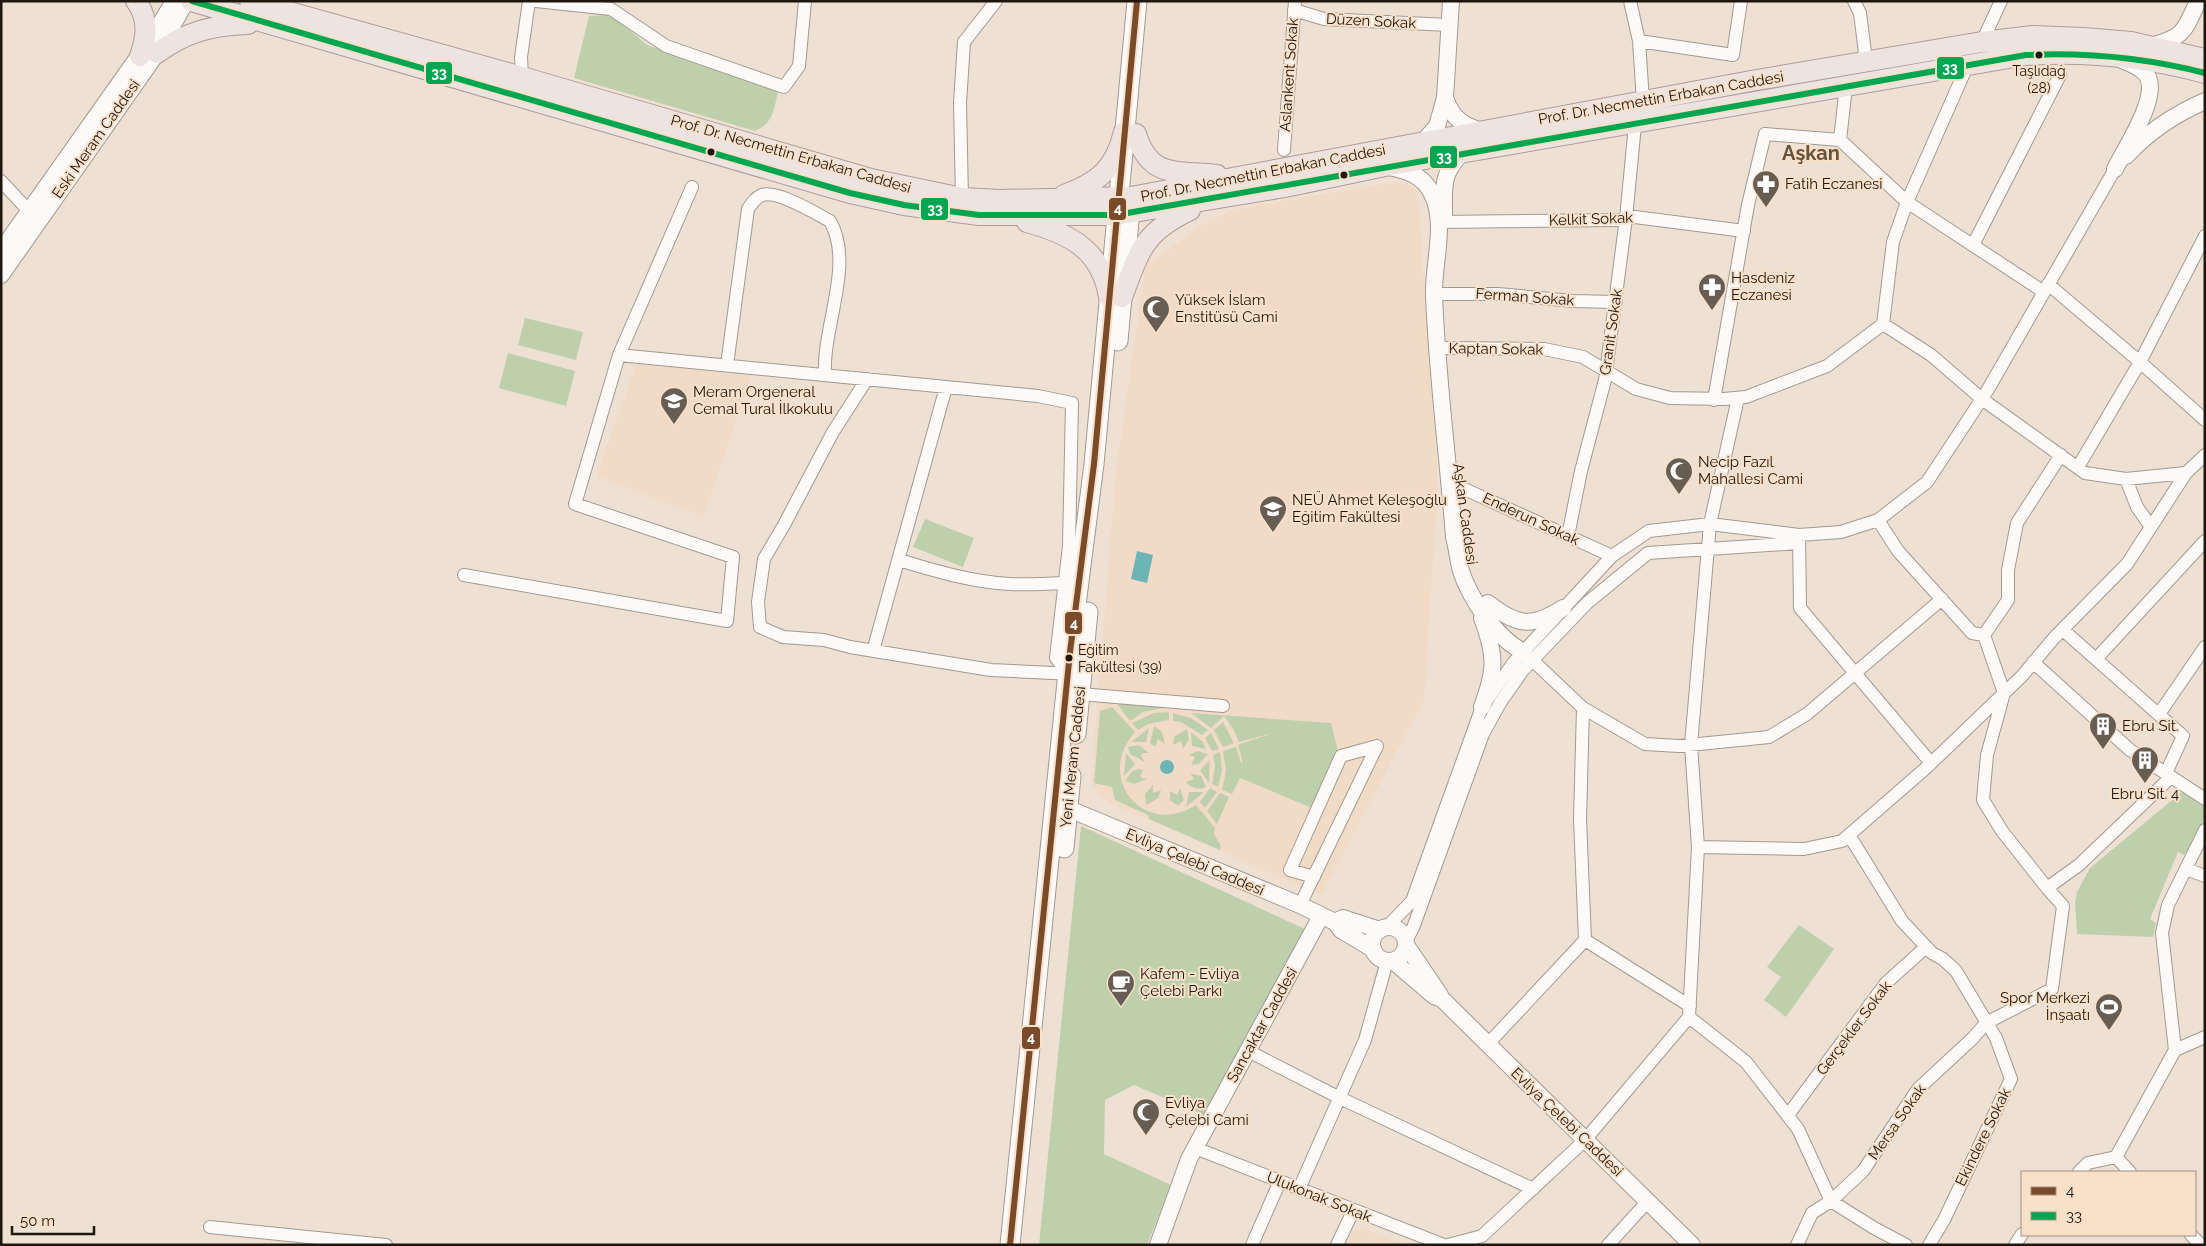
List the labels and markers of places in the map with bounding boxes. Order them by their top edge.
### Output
marker: Taşlıdağ (28) [2034,50,2044,60]
place label: Taşlıdağ (28) [2012,63,2066,96]
unlabelled marker [706,147,716,157]
pharmacy icon: Fatih Eczanesi [1751,169,1781,208]
unlabelled marker [1339,170,1349,180]
place label: Fatih Eczanesi [1785,175,1883,193]
place label: Hasdeniz Eczanesi [1731,269,1795,304]
pharmacy icon: Hasdeniz Eczanesi [1697,272,1727,311]
place label: Yüksek İslam Enstitüsü Cami [1175,290,1278,326]
mosque icon: Yüksek İslam Enstitüsü Cami [1141,294,1171,333]
place label: Meram Orgeneral Cemal Tural İlkokulu [693,383,833,418]
school or university icon: Meram Orgeneral Cemal Tural İlkokulu [659,386,689,425]
place label: Necip Fazıl Mahallesi Cami [1698,453,1803,488]
mosque icon: Necip Fazıl Mahallesi Cami [1664,456,1694,495]
place label: NEÜ Ahmet Keleşoğlu Eğitim Fakültesi [1292,490,1447,526]
school or university icon: NEÜ Ahmet Keleşoğlu Eğitim Fakültesi [1258,494,1288,533]
place label: Eğitim Fakültesi (39) [1078,642,1162,675]
marker: Eğitim Fakültesi (39) [1064,653,1074,663]
building icon: Ebru Sit. [2088,711,2118,750]
place label: Ebru Sit. [2122,717,2179,735]
building icon: Ebru Sit. 4 [2130,745,2160,784]
place label: Ebru Sit. 4 [2111,785,2179,803]
place label: Kafem - Evliya Çelebi Parkı [1140,965,1239,1000]
cafe icon: Kafem - Evliya Çelebi Parkı [1106,968,1136,1007]
place label: Spor Merkezi İnşaatı [2000,989,2090,1024]
sports icon: Spor Merkezi İnşaatı [2094,992,2124,1031]
place label: Evliya Çelebi Cami [1165,1094,1249,1129]
mosque icon: Evliya Çelebi Cami [1131,1097,1161,1136]

